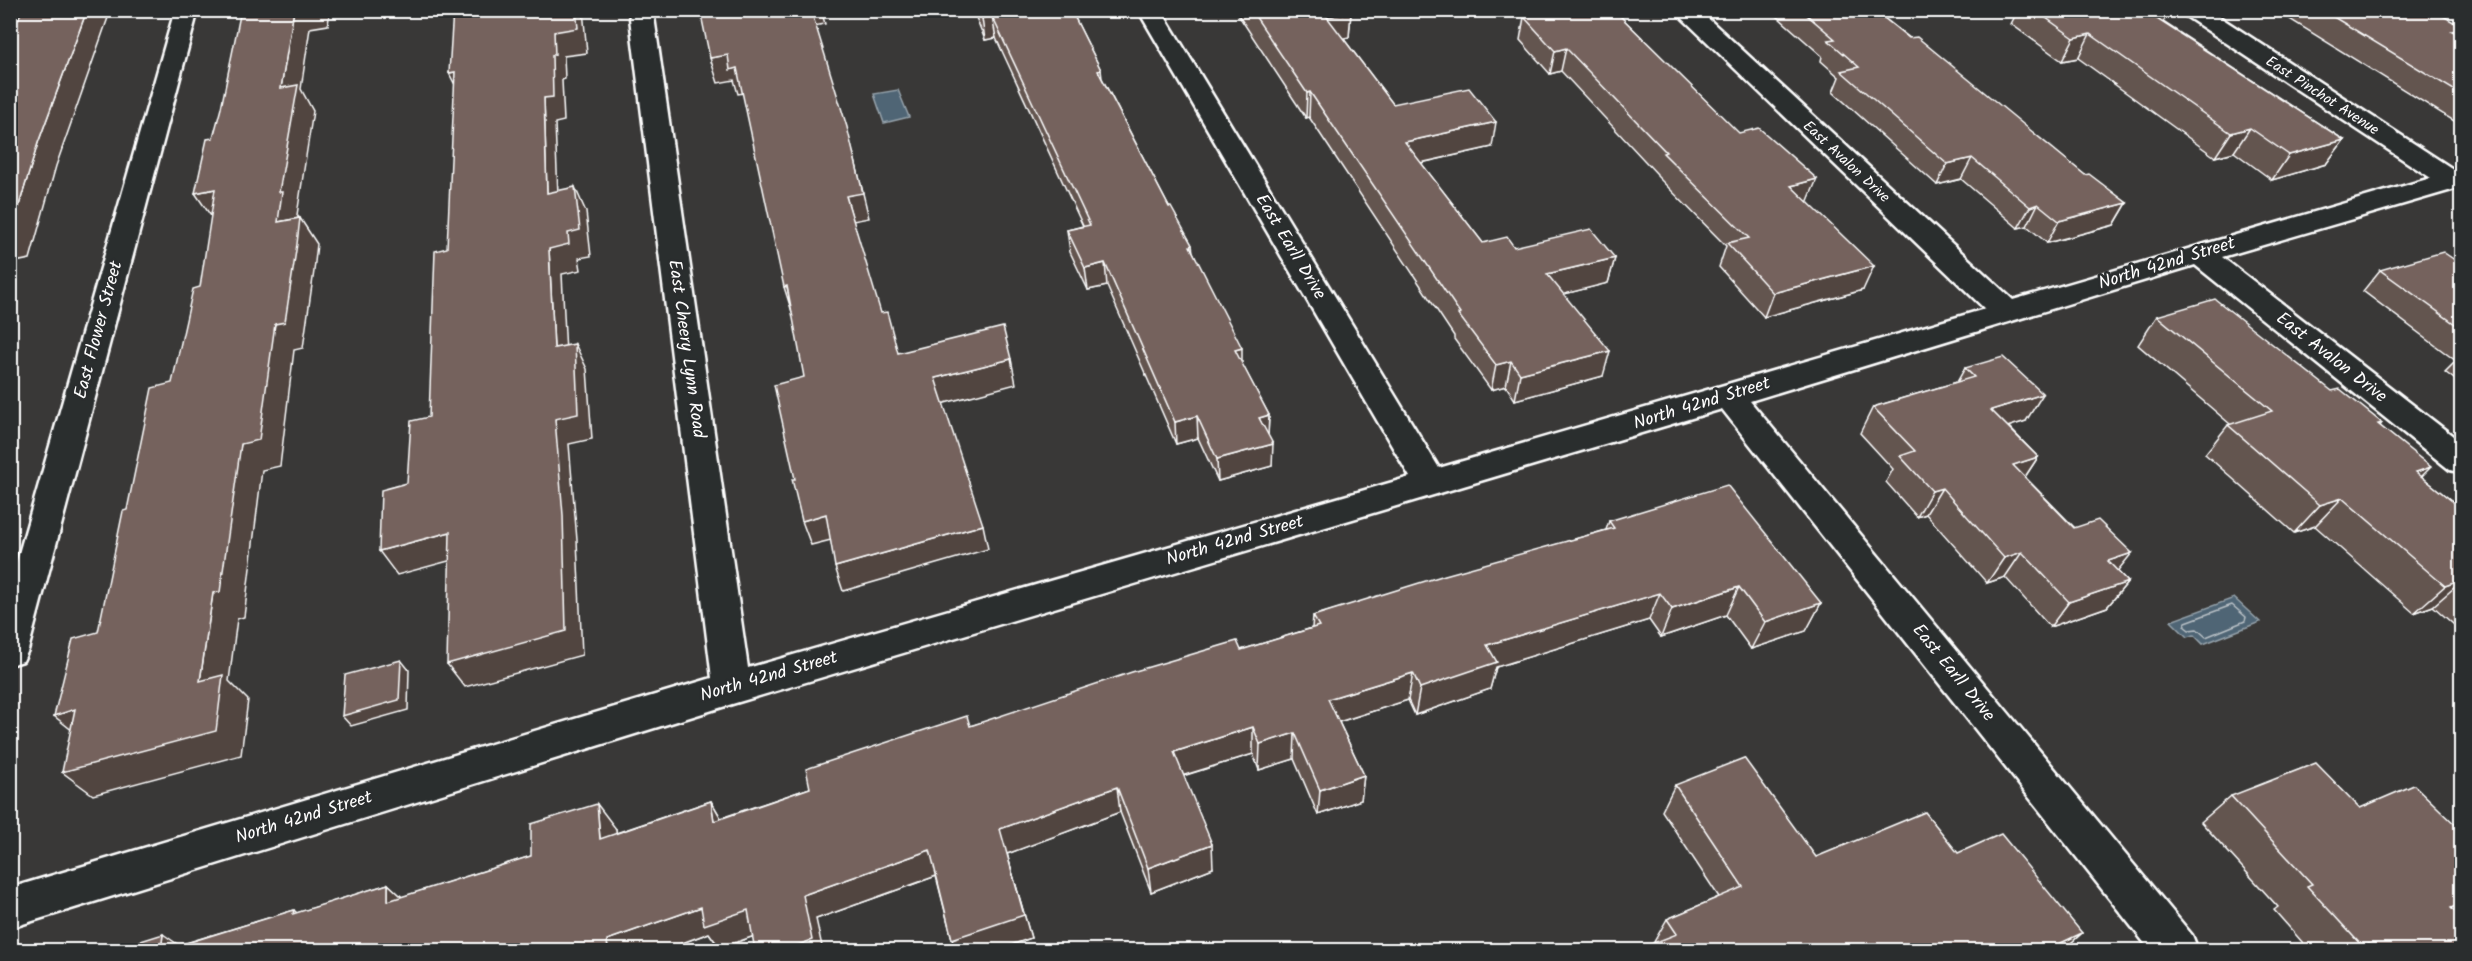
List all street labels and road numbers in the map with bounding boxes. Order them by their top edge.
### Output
street label: East Pinchot Avenue [2260,50,2384,142]
street label: East Avalon Drive [1797,115,1895,209]
street label: East Earll Drive [1247,188,1333,306]
street label: North 42nd Street [2095,229,2240,299]
street label: East Flower Street [67,257,132,402]
street label: East Cheery Lynn Road [659,258,713,441]
street label: East Avalon Drive [2269,305,2393,411]
street label: North 42nd Street [1630,369,1775,439]
street label: North 42nd Street [1163,507,1308,575]
street label: East Earll Drive [1904,618,2002,728]
street label: North 42nd Street [697,643,842,711]
street label: North 42nd Street [232,783,377,853]

